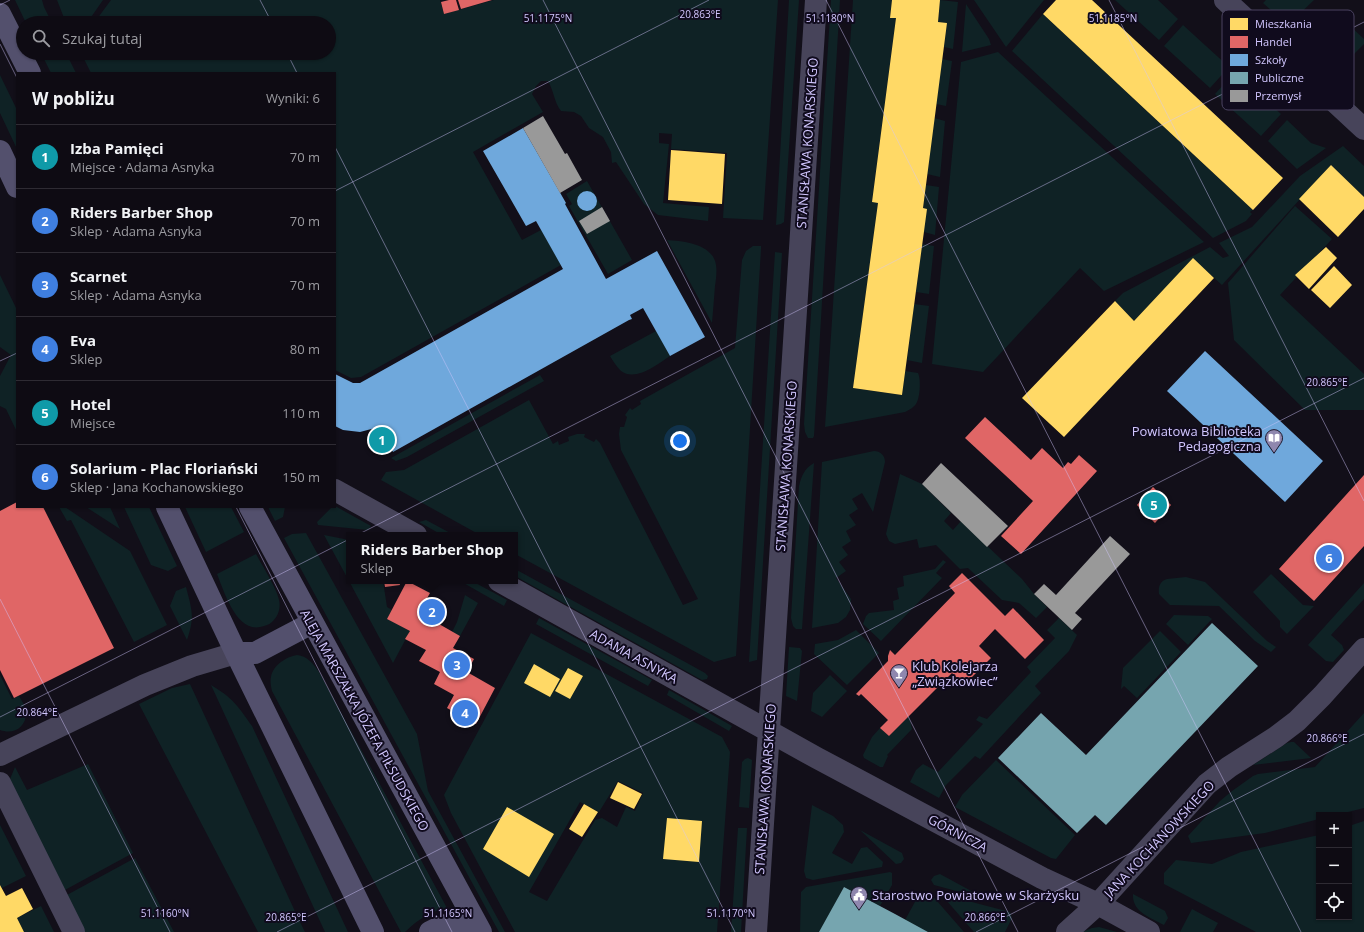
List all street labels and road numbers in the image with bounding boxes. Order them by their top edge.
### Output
street label: STANISŁAWA KONARSKIEGO [792,57,822,229]
street label: STANISŁAWA KONARSKIEGO [771,380,801,552]
street label: ALEJA MARSZAŁKA JÓZEFA PIŁSUDSKIEGO [296,606,434,834]
street label: ADAMA ASNYKA [587,624,682,688]
street label: STANISŁAWA KONARSKIEGO [750,703,780,875]
street label: JANA KOCHANOWSKIEGO [1098,776,1218,903]
street label: GÓRNICZA [925,810,992,857]

